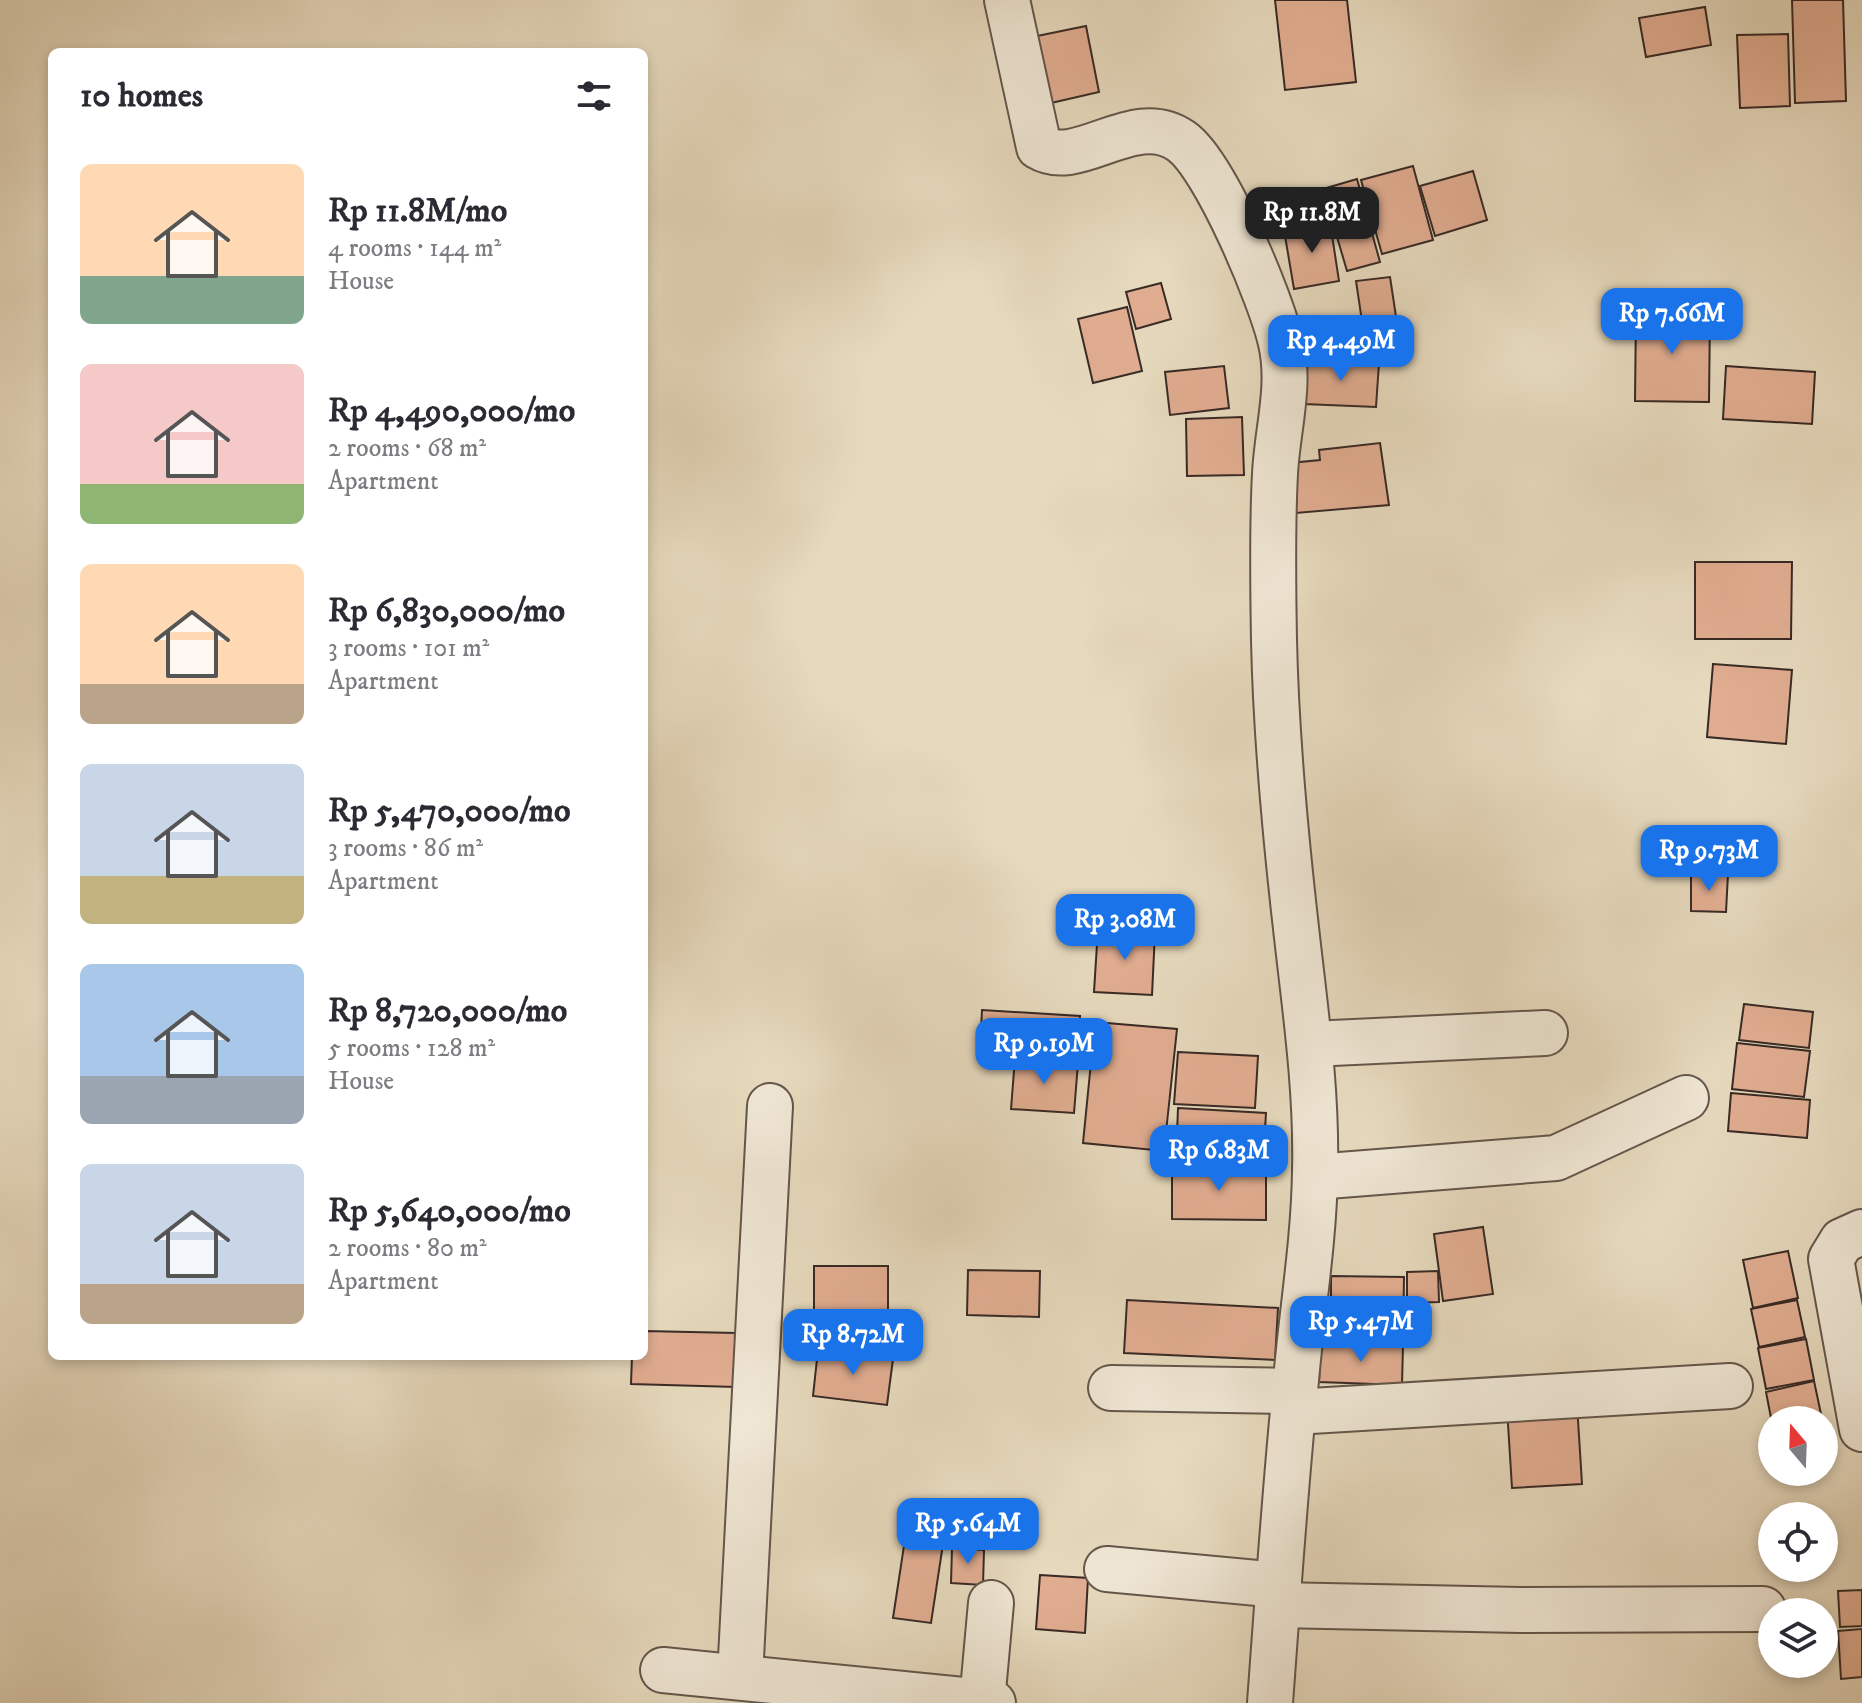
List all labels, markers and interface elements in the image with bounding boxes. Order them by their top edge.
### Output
icon: filters [572,74,616,118]
text: 10 homes [80,75,203,117]
pin: Rp 11.8M [1229,187,1395,255]
text: Rp 11.8M/mo [328,190,507,232]
icon: home [144,196,240,292]
text: Rp 11.8M [1263,196,1361,229]
text: 4 rooms · 144 m² [328,232,501,265]
text: House [328,265,394,298]
pin: Rp 7.66M [1589,288,1755,356]
text: Rp 7.66M [1619,297,1725,330]
pin: Rp 4.49M [1258,315,1424,383]
text: Rp 4.49M [1286,324,1396,357]
text: Rp 4,490,000/mo [328,390,575,432]
icon: home [144,396,240,492]
text: 2 rooms · 68 m² [328,432,486,465]
text: Apartment [328,465,439,498]
text: Rp 6,830,000/mo [328,590,565,632]
icon: home [144,596,240,692]
text: 3 rooms · 101 m² [328,632,489,665]
text: Apartment [328,665,439,698]
text: Rp 5,470,000/mo [328,790,571,832]
icon: home [144,796,240,892]
pin: Rp 9.73M [1626,825,1792,893]
text: 3 rooms · 86 m² [328,832,483,865]
text: Rp 9.73M [1659,834,1759,867]
text: Apartment [328,865,439,898]
pin: Rp 3.08M [1042,894,1208,962]
text: Rp 3.08M [1074,903,1176,936]
text: Rp 8,720,000/mo [328,990,567,1032]
icon: home [144,996,240,1092]
pin: Rp 9.19M [961,1018,1127,1086]
text: Rp 9.19M [993,1027,1095,1060]
text: 5 rooms · 128 m² [328,1032,495,1065]
text: House [328,1065,394,1098]
pin: Rp 6.83M [1136,1125,1302,1193]
text: Rp 6.83M [1168,1134,1270,1167]
text: Rp 5,640,000/mo [328,1190,571,1232]
icon: home [144,1196,240,1292]
text: 2 rooms · 80 m² [328,1232,487,1265]
text: Apartment [328,1265,439,1298]
pin: Rp 5.47M [1278,1296,1444,1364]
text: Rp 5.47M [1308,1305,1414,1338]
pin: Rp 8.72M [770,1309,936,1377]
text: Rp 8.72M [801,1318,905,1351]
north arrow [1758,1406,1838,1486]
map controls [1758,1406,1838,1678]
pin: Rp 5.64M [885,1498,1051,1566]
button: locate [1758,1502,1838,1582]
text: Rp 5.64M [915,1507,1021,1540]
button: layers [1758,1598,1838,1678]

